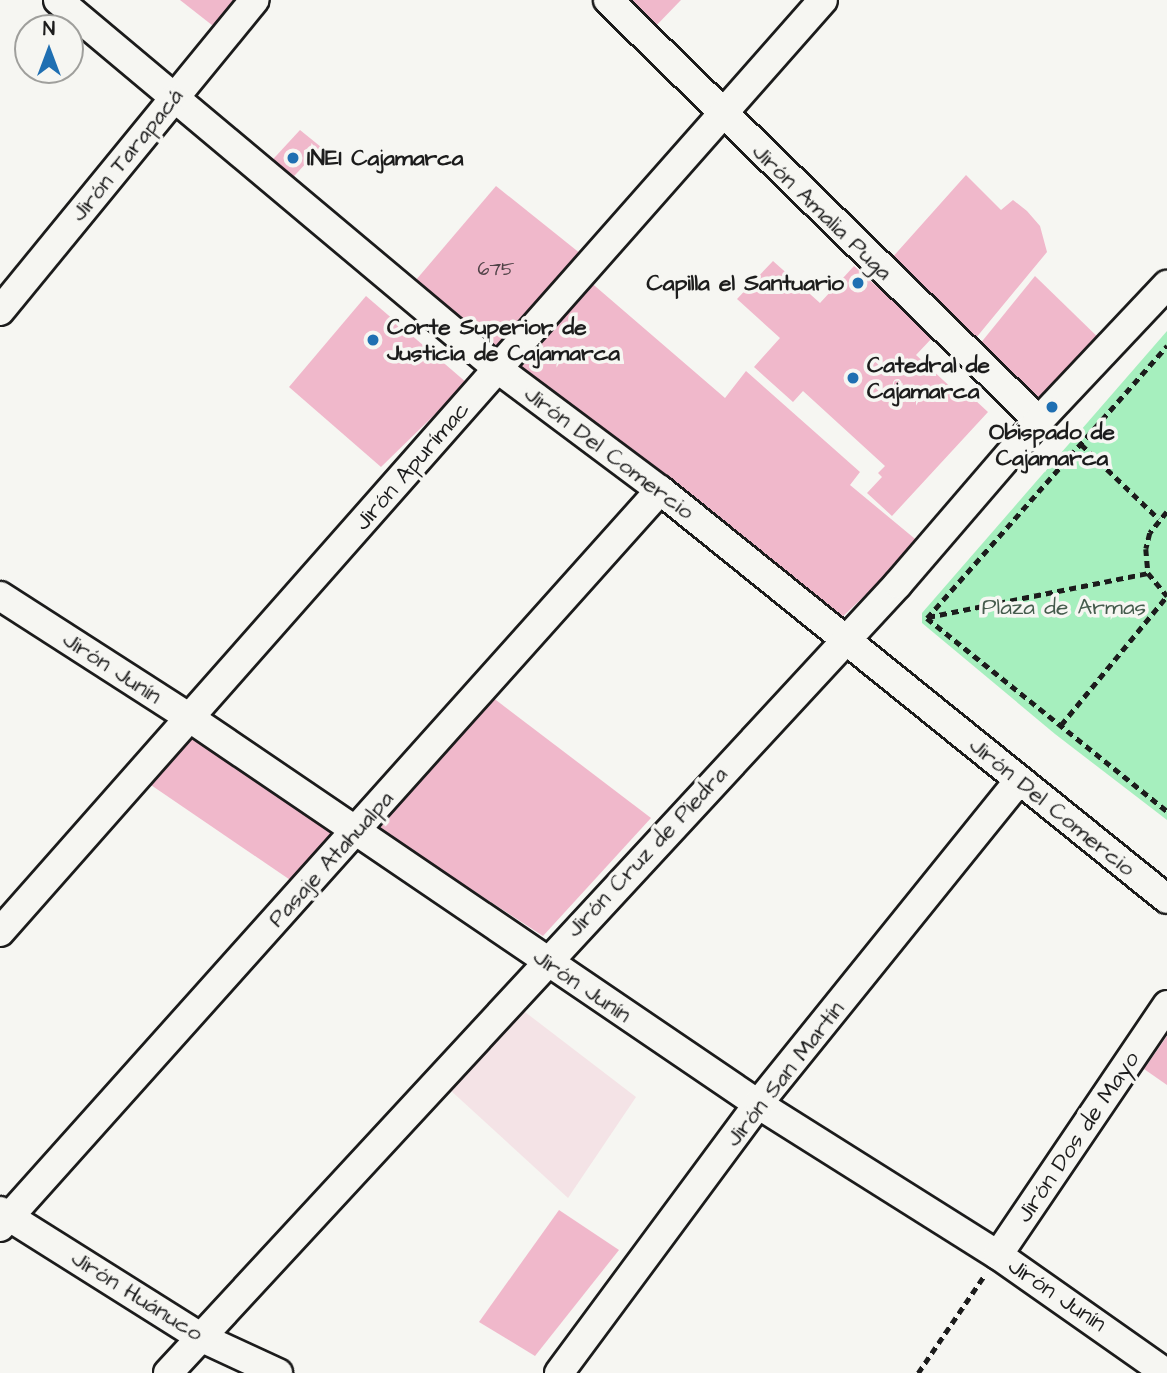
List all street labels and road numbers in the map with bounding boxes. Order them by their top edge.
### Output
street label: Jirón Tarapacá [65,83,189,227]
street label: Jirón Amalia Puga [746,138,898,286]
street label: Jirón Del Comercio [519,380,699,526]
street label: Jirón Apurímac [349,396,475,536]
street label: Jirón Junín [57,626,167,710]
street label: Jirón Del Comercio [964,732,1140,882]
street label: Jirón Cruz de Piedra [561,761,733,943]
street label: Pasaje Atahualpa [263,785,399,933]
street label: Jirón Junín [528,943,636,1029]
street label: Jirón San Martín [720,996,850,1152]
street label: Jirón Dos de Mayo [1011,1046,1145,1228]
street label: Jirón Huánuco [66,1245,208,1347]
street label: Jirón Junín [1003,1252,1111,1338]

